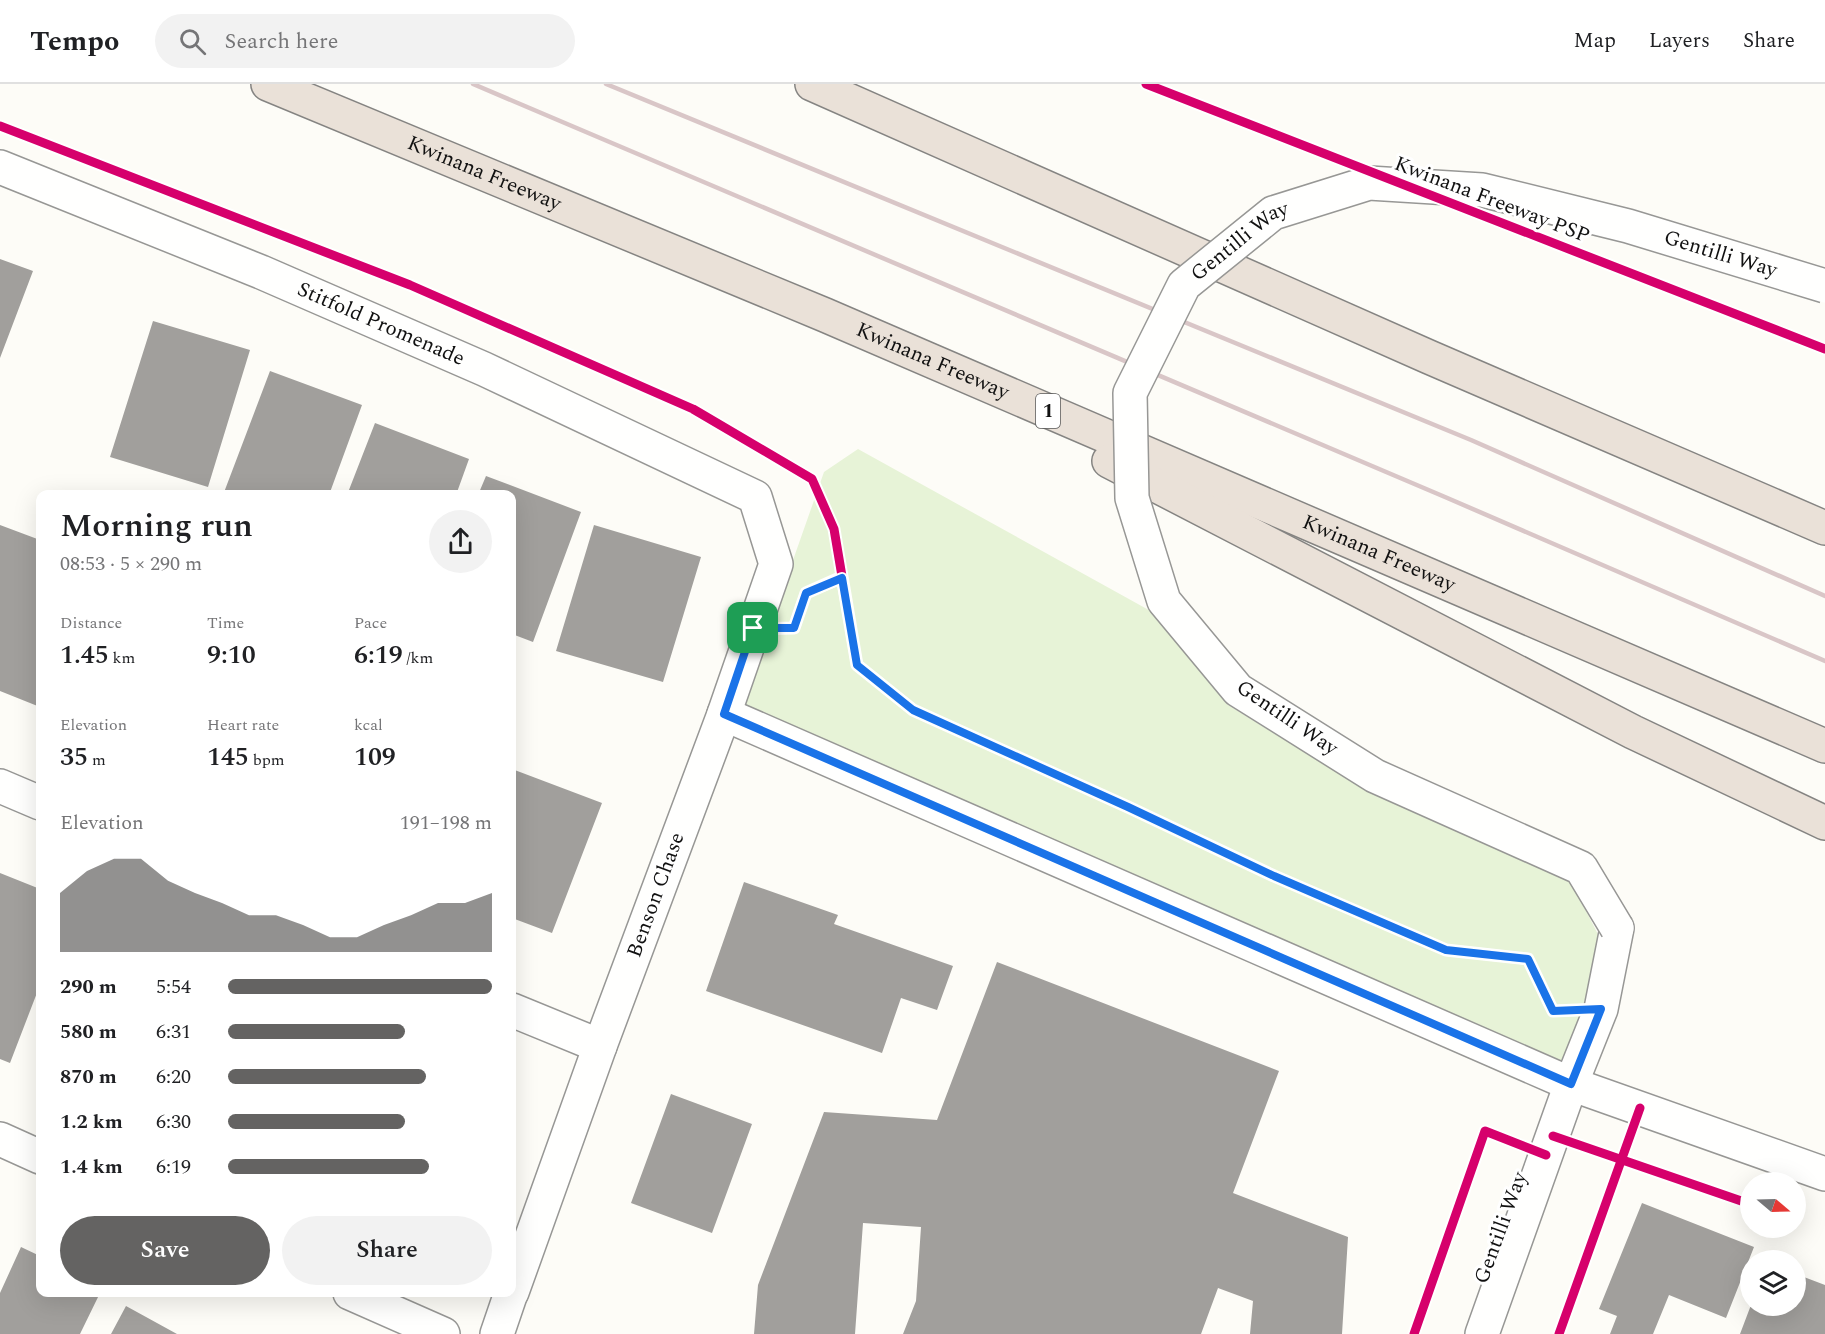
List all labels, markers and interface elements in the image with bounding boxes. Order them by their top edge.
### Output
search box [155,14,575,68]
text: Tempo [30,20,119,63]
icon: search [176,25,209,58]
text: Search here [224,25,338,58]
text: Map [1574,25,1616,57]
text: Layers [1649,25,1710,57]
text: Share [1743,25,1795,57]
street label: Kwinana Freeway [402,127,567,220]
street label: Kwinana Freeway PSP [1390,148,1594,252]
street label: Gentilli Way [1184,193,1293,289]
street label: Gentilli Way [1660,222,1782,287]
street label: Stitfold Promenade [292,274,470,375]
street label: Kwinana Freeway [851,314,1015,409]
road number: 1 [1036,394,1060,428]
text: Morning run [60,501,253,551]
street label: Kwinana Freeway [1297,506,1461,601]
button: share [429,510,492,573]
text: 08:53 · 5 × 290 m [60,549,202,579]
pin [727,602,778,653]
text: Distance [60,611,122,635]
text: Time [207,611,244,635]
text: Pace [354,611,387,635]
icon: arrive [736,611,769,644]
text: 1.45 [60,635,109,675]
text: 9:10 [207,635,256,675]
text: 6:19 [354,635,403,675]
text: km [109,646,135,670]
text: /km [403,646,433,670]
street label: Gentilli Way [1230,672,1345,765]
text: Elevation [60,713,127,737]
text: Heart rate [207,713,279,737]
text: kcal [354,713,383,737]
text: 35 [60,737,88,777]
text: 145 [207,737,249,777]
text: 109 [354,737,396,777]
text: m [88,748,106,772]
text: bpm [249,748,285,772]
text: Elevation [60,808,144,838]
text: 191–198 m [400,808,492,838]
street label: Benson Chase [619,828,693,962]
text: 290 m [60,972,117,1002]
text: 5:54 [156,972,191,1002]
text: 580 m [60,1017,117,1047]
text: 6:31 [156,1017,191,1047]
text: 870 m [60,1062,117,1092]
text: 6:20 [156,1062,191,1092]
text: 1.2 km [60,1107,123,1137]
text: 6:30 [156,1107,191,1137]
text: 1.4 km [60,1152,123,1182]
text: 6:19 [156,1152,191,1182]
street label: Gentilli Way [1466,1167,1536,1289]
north arrow [1740,1172,1806,1238]
map controls [1740,1172,1806,1316]
button: Save [60,1216,270,1285]
button: Share [282,1216,492,1285]
button: layers [1740,1250,1806,1316]

